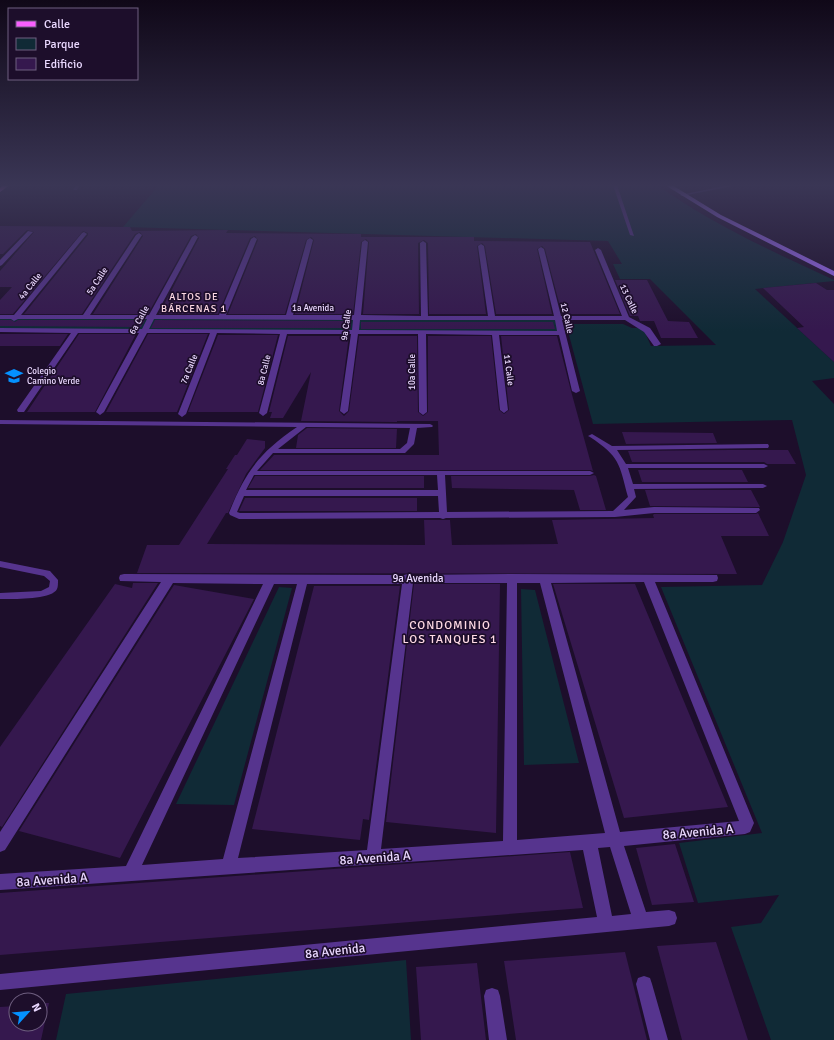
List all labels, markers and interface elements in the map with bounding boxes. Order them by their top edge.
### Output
legend [8,8,138,80]
text: Calle [44,17,70,32]
text: Parque [44,37,80,52]
text: Edificio [44,57,82,72]
street label: 5a Calle [84,265,111,297]
street label: 4a Calle [16,270,45,302]
street label: 13 Calle [617,283,640,316]
district label: ALTOS DE BÁRCENAS 1 [161,291,227,315]
street label: 12 Calle [558,302,575,335]
street label: 1a Avenida [292,303,334,314]
street label: 6a Calle [127,304,152,336]
street label: 9a Calle [339,309,354,341]
street label: 7a Calle [179,352,201,386]
street label: 8a Calle [255,353,274,386]
street label: 10a Calle [407,354,418,390]
street label: 11 Calle [501,354,516,387]
school or university icon: Colegio Camino Verde [4,366,24,386]
place label: Colegio Camino Verde [27,366,80,387]
street label: 9a Avenida [392,572,444,585]
district label: CONDOMINIO LOS TANQUES 1 [402,618,498,647]
street label: 8a Avenida A [662,821,734,843]
street label: 8a Avenida A [339,848,411,868]
street label: 8a Avenida A [16,870,88,890]
street label: 8a Avenida [304,940,366,962]
north arrow [8,992,48,1032]
text: N [29,1001,44,1014]

